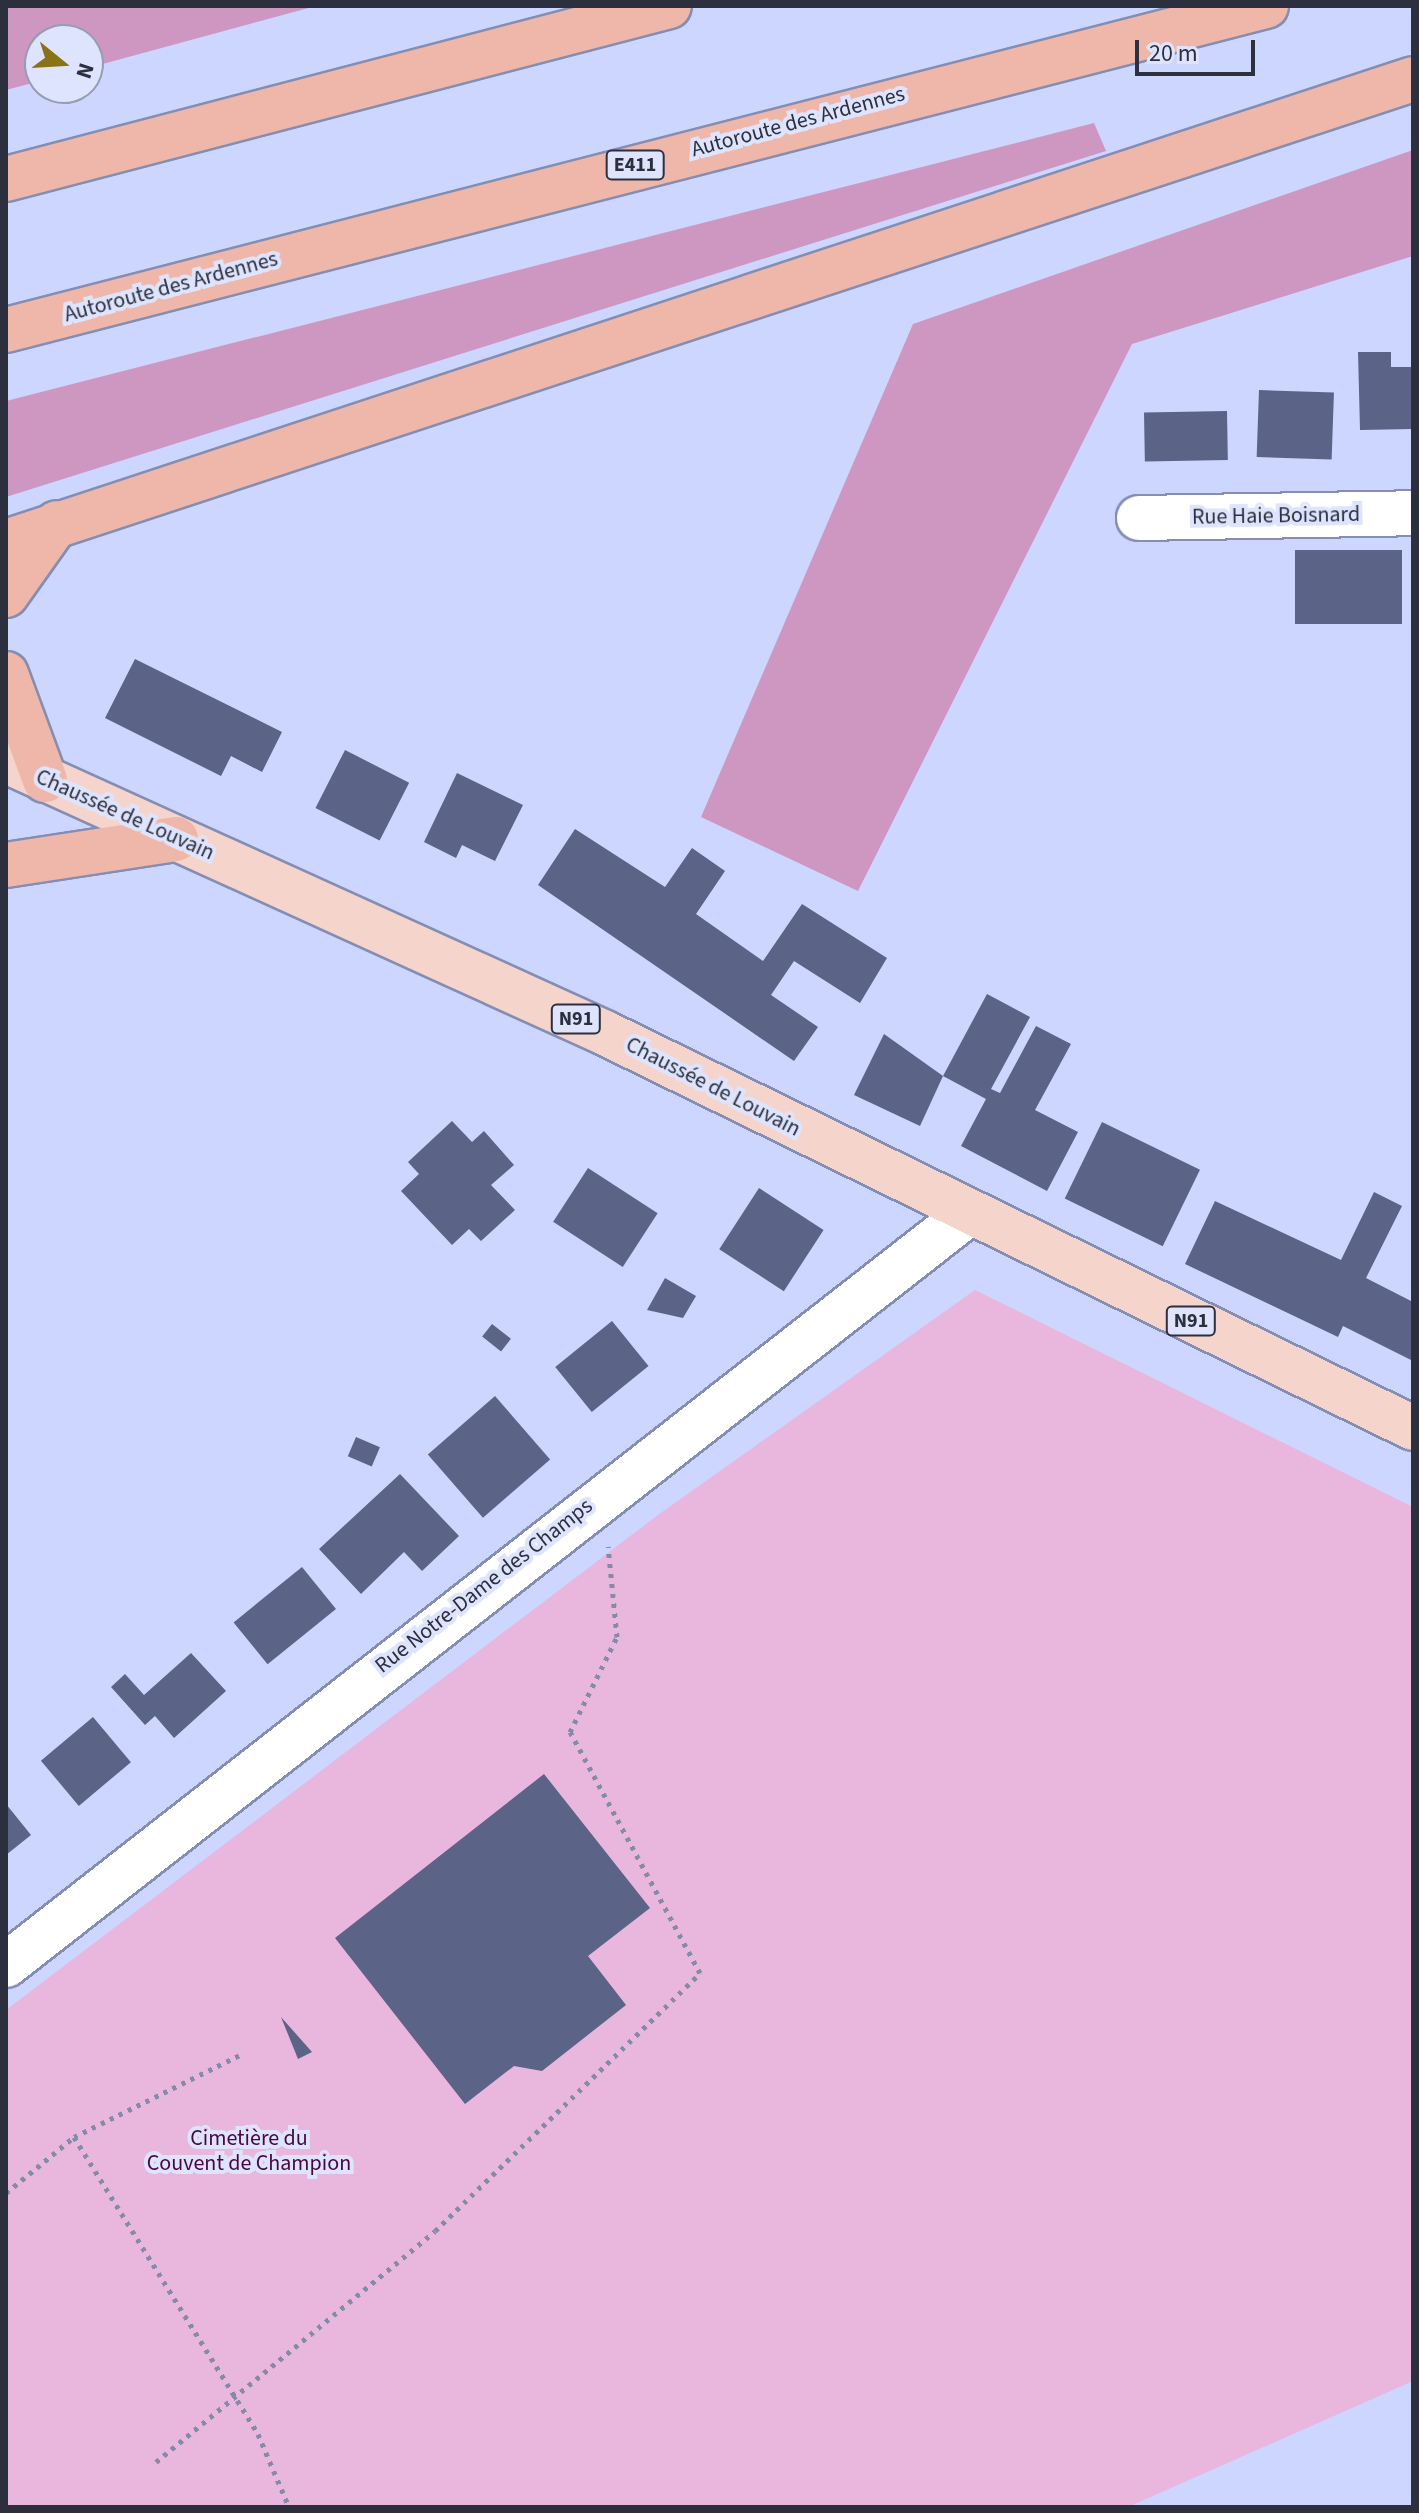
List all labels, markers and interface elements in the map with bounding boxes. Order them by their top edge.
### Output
north arrow [24,24,104,104]
scale bar [1139,24,1259,74]
text: 20 m [1149,36,1198,71]
text: N [67,59,102,83]
street label: Autoroute des Ardennes [688,81,908,163]
road number: E411 [605,149,665,181]
street label: Autoroute des Ardennes [61,246,281,328]
street label: Rue Haie Boisnard [1192,501,1360,531]
street label: Chaussée de Louvain [32,764,218,866]
road number: N91 [550,1003,602,1035]
street label: Chaussée de Louvain [621,1032,805,1142]
road number: N91 [1165,1305,1217,1337]
street label: Rue Notre-Dame des Champs [370,1493,598,1679]
park label: Cimetière du Couvent de Champion [147,2125,351,2176]

